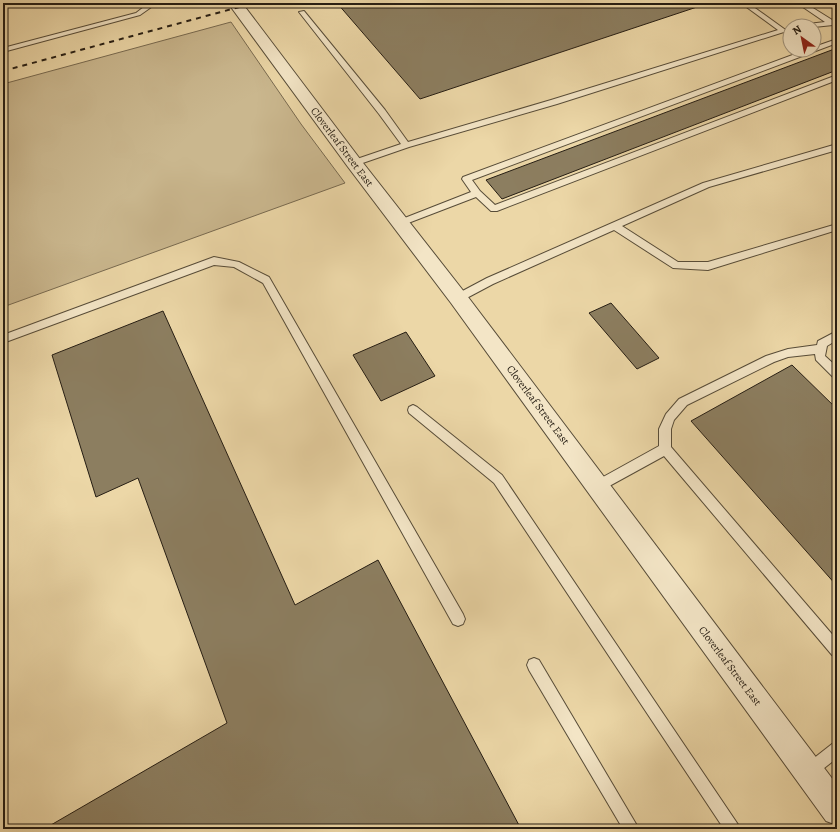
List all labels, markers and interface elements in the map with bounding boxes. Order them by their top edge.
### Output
north arrow [782,18,822,58]
text: N [789,22,804,39]
street label: Cloverleaf Street East [307,104,377,190]
street label: Cloverleaf Street East [503,362,573,448]
street label: Cloverleaf Street East [695,623,765,709]

